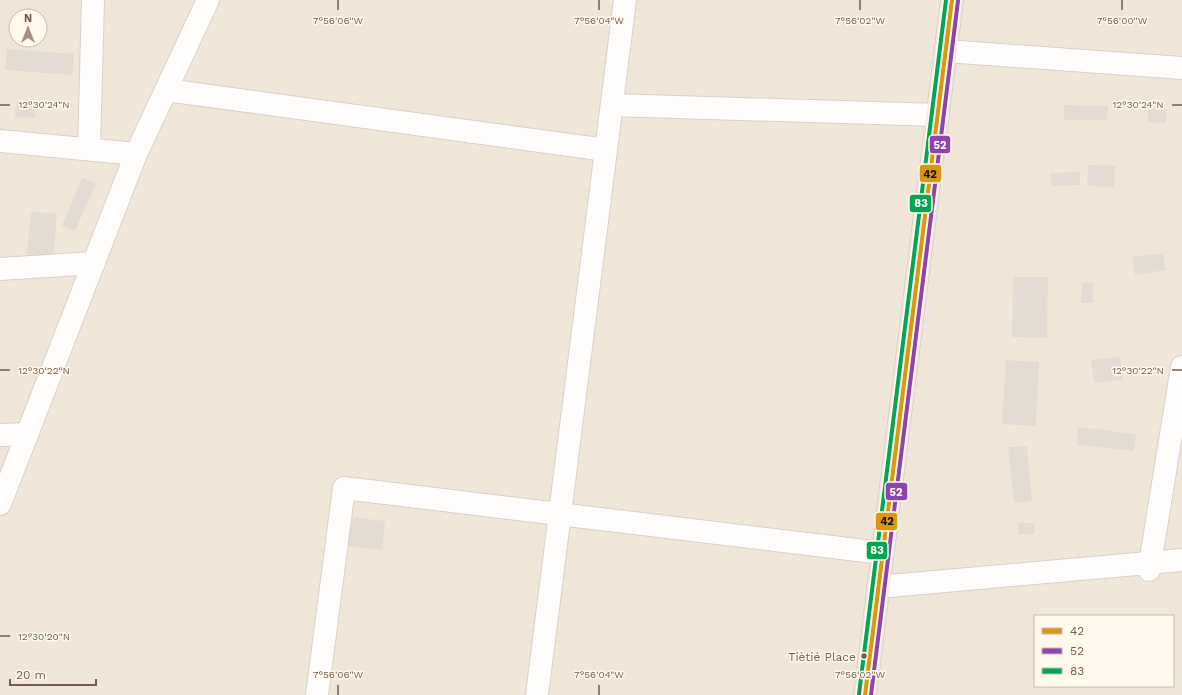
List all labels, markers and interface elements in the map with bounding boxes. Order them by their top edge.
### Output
north arrow [8,8,48,48]
text: N [24,12,32,25]
text: 7°56'06"W [313,15,364,26]
text: 7°56'04"W [574,15,624,26]
text: 7°56'02"W [835,15,885,26]
text: 7°56'00"W [1097,15,1148,26]
text: 12°30'24"N [18,99,70,110]
text: 12°30'24"N [1112,99,1164,110]
line badge: 52 [929,135,951,154]
text: 52 [934,139,947,152]
line badge: 42 [919,164,942,183]
text: 42 [923,168,937,181]
line badge: 83 [909,194,932,213]
text: 83 [914,197,928,210]
text: 12°30'22"N [18,365,70,376]
text: 12°30'22"N [1112,365,1164,376]
line badge: 52 [885,482,908,501]
text: 52 [890,486,903,499]
line badge: 42 [875,512,898,531]
text: 42 [880,515,894,528]
line badge: 83 [866,541,888,560]
text: 83 [870,544,884,557]
legend [1034,615,1174,687]
text: 42 [1070,624,1084,638]
text: 12°30'20"N [18,631,70,642]
text: 52 [1070,644,1084,658]
place label: Tiètié Place [788,650,856,664]
marker: Tiètié Place [859,651,869,661]
scale bar [10,661,96,687]
text: 83 [1070,664,1084,678]
text: 20 m [16,668,46,682]
text: 7°56'06"W [313,669,364,680]
text: 7°56'04"W [574,669,624,680]
text: 7°56'02"W [835,669,885,680]

